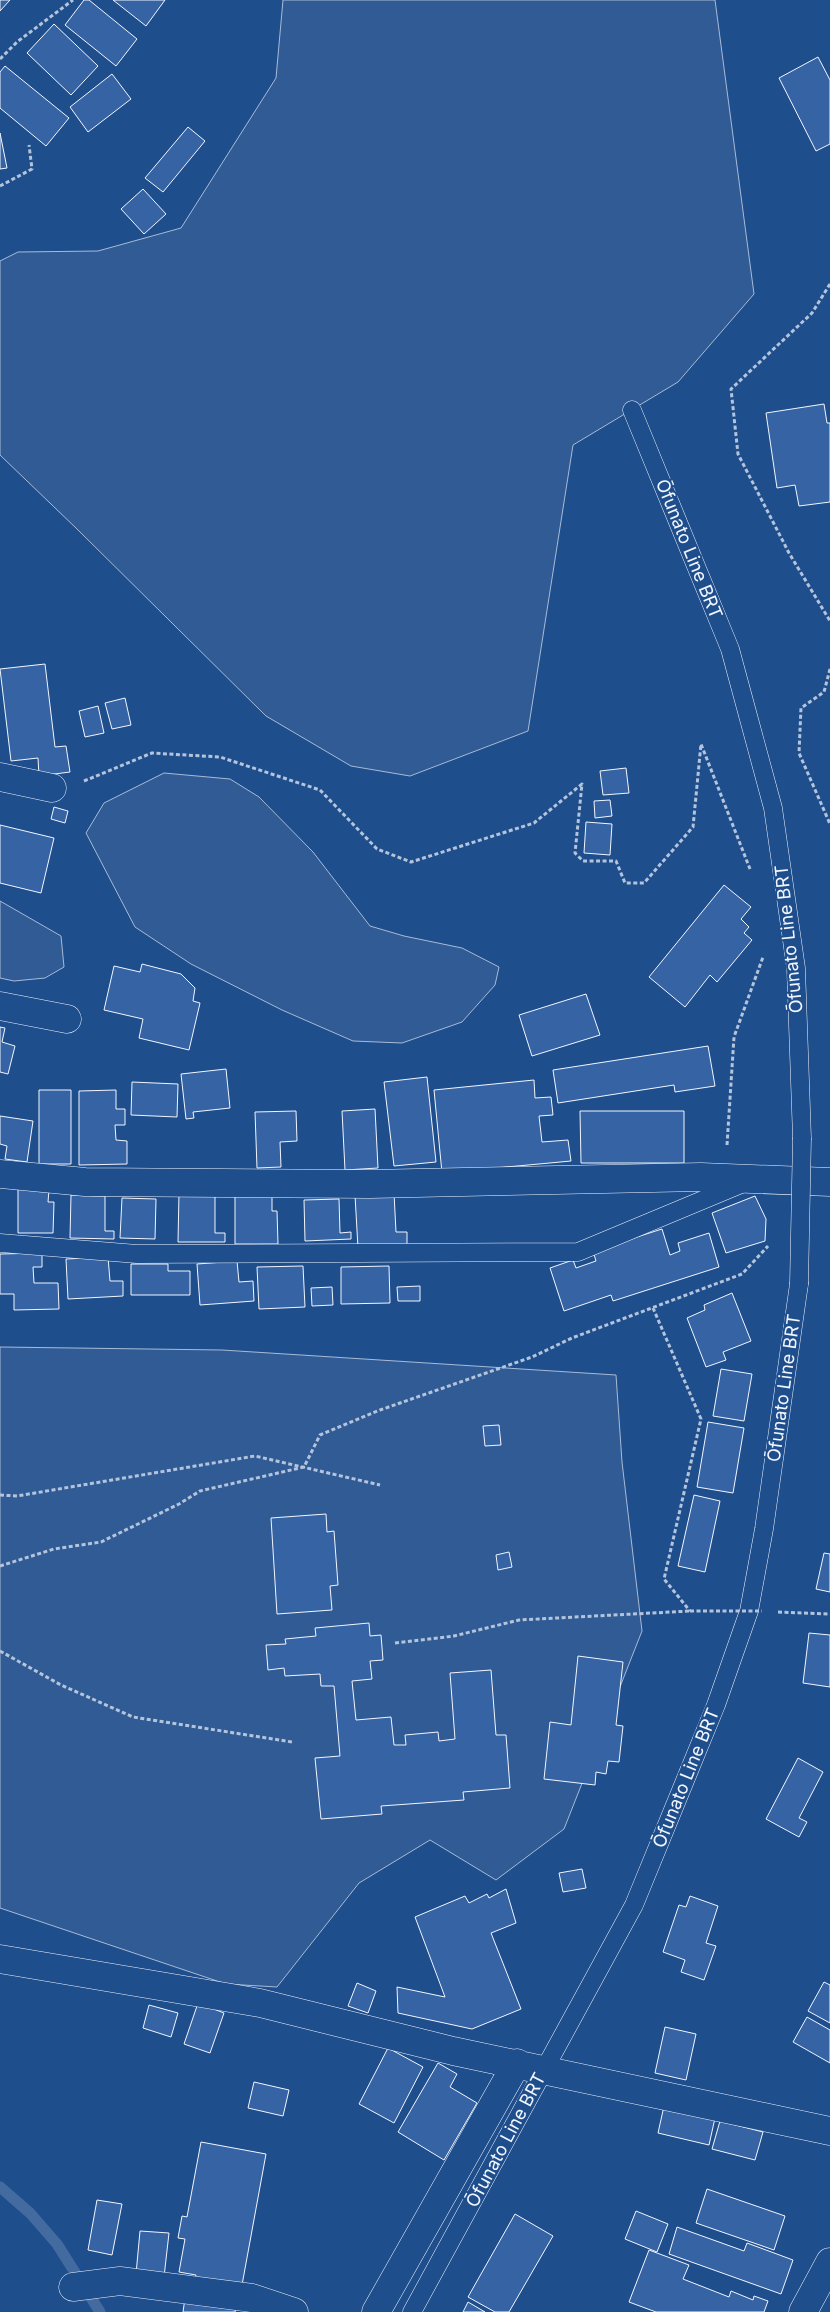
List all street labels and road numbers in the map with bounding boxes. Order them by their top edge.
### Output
street label: Ōfunato Line BRT [652,476,727,622]
street label: Ōfunato Line BRT [770,864,807,1014]
street label: Ōfunato Line BRT [763,1313,804,1463]
street label: Ōfunato Line BRT [648,1705,723,1851]
street label: Ōfunato Line BRT [461,2069,550,2211]

